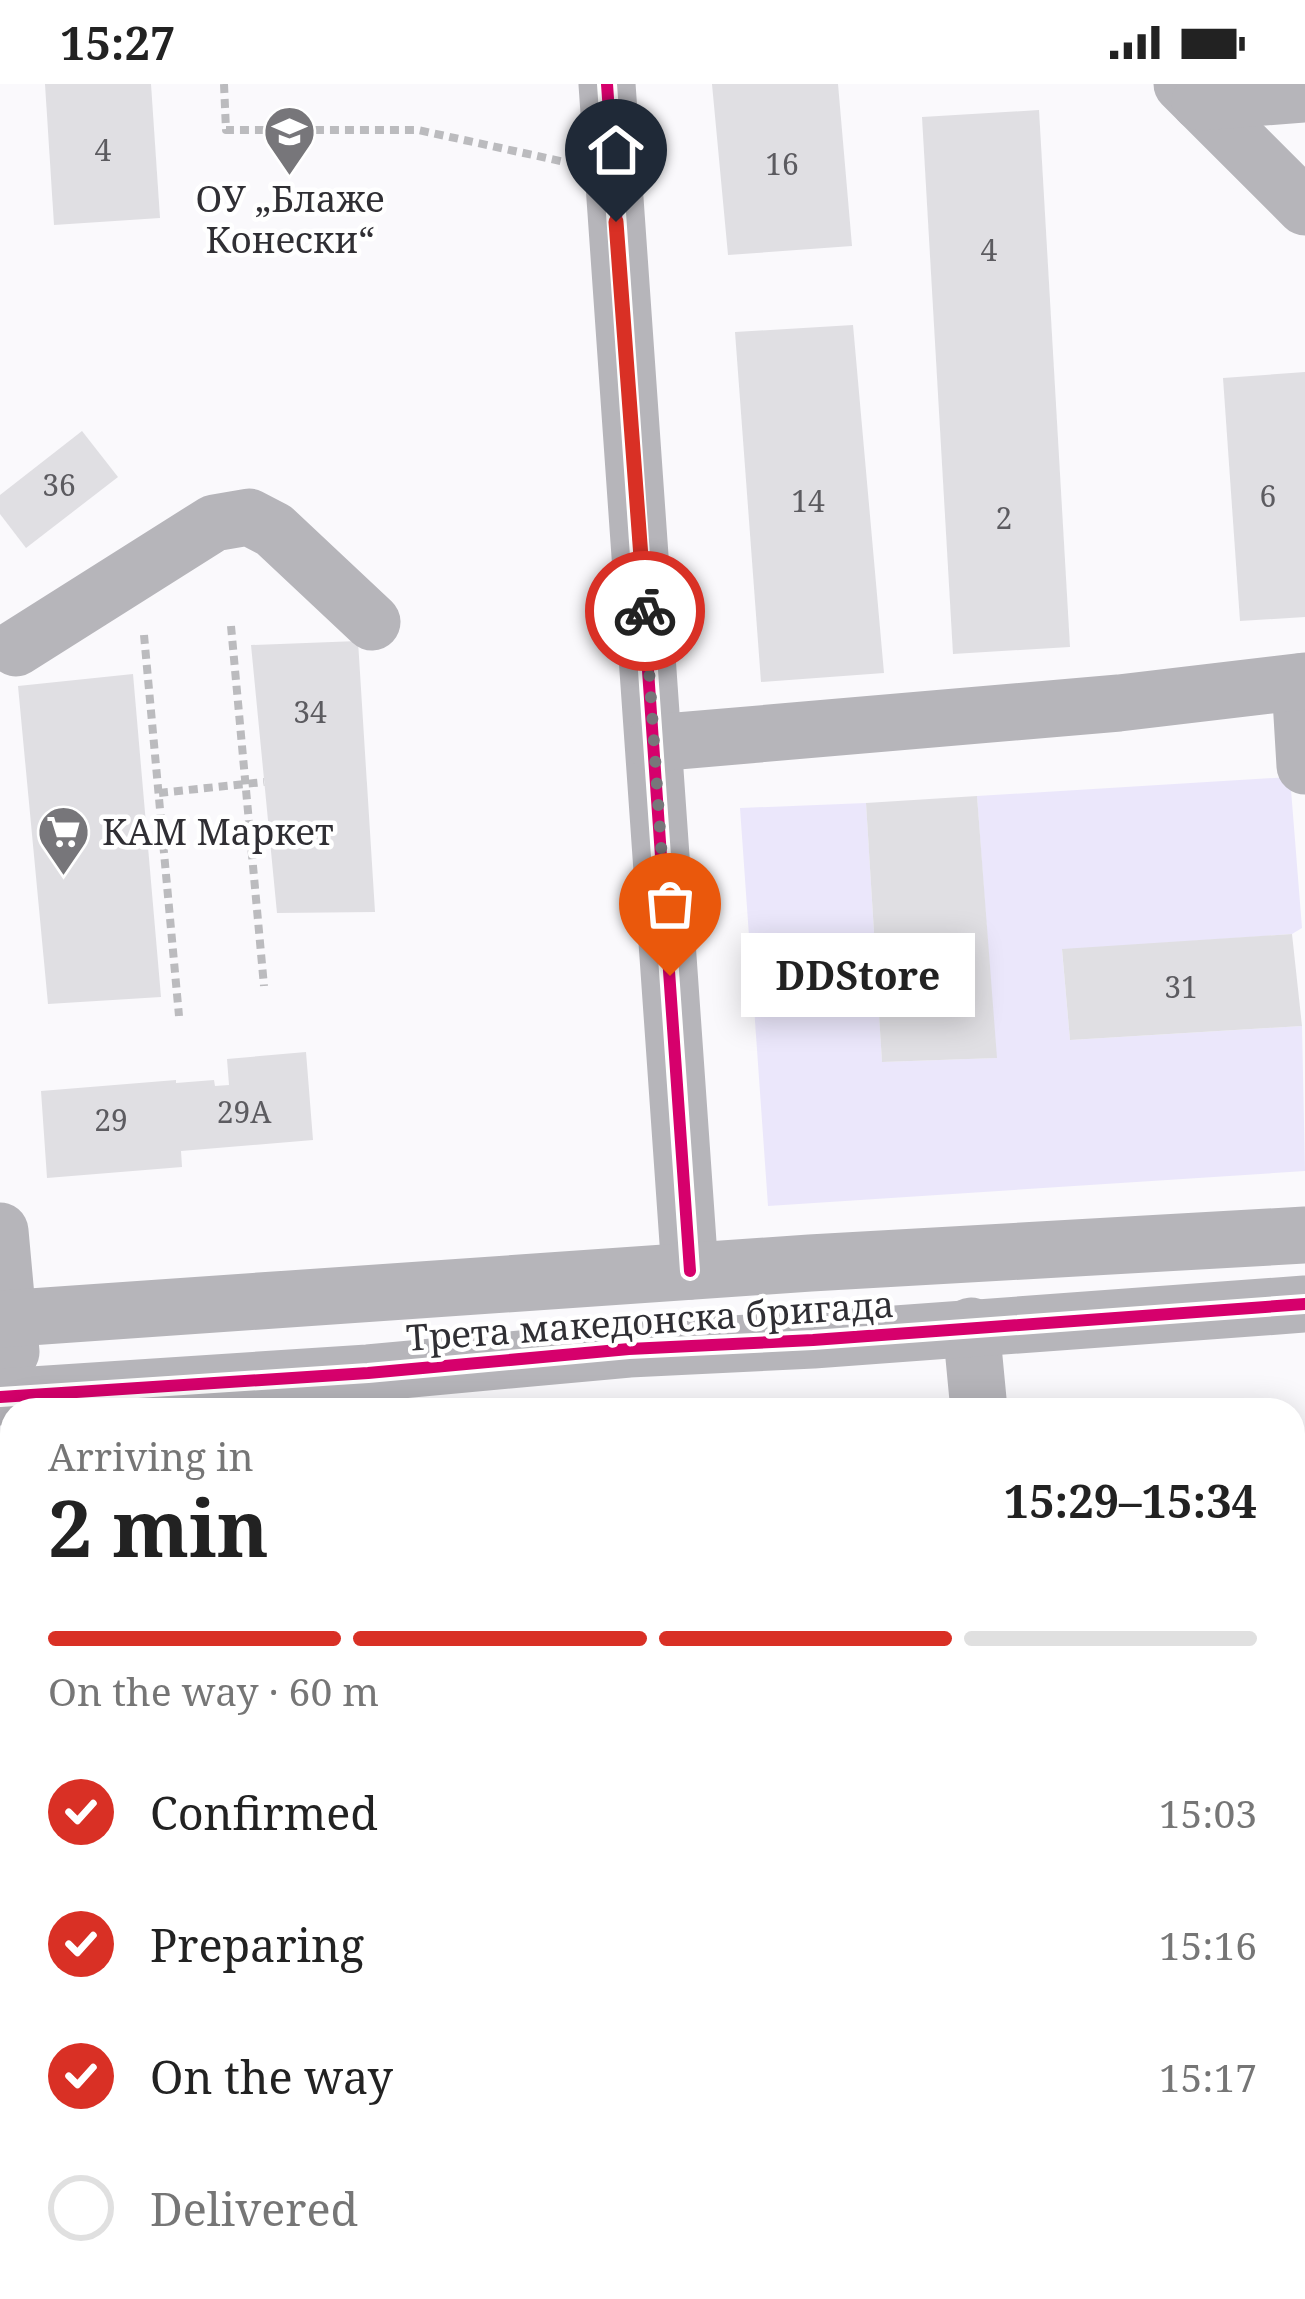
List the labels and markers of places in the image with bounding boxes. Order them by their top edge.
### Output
pin [565,99,667,222]
school or university icon: ОУ „Блаже Конески“ [262,103,318,177]
place label: ОУ „Блаже Конески“ [196,174,384,264]
supermarket icon: КАМ Маркет [35,804,91,878]
place label: КАМ Маркет [102,807,334,856]
pin [619,853,721,976]
callout: DDStore [742,934,976,1018]

